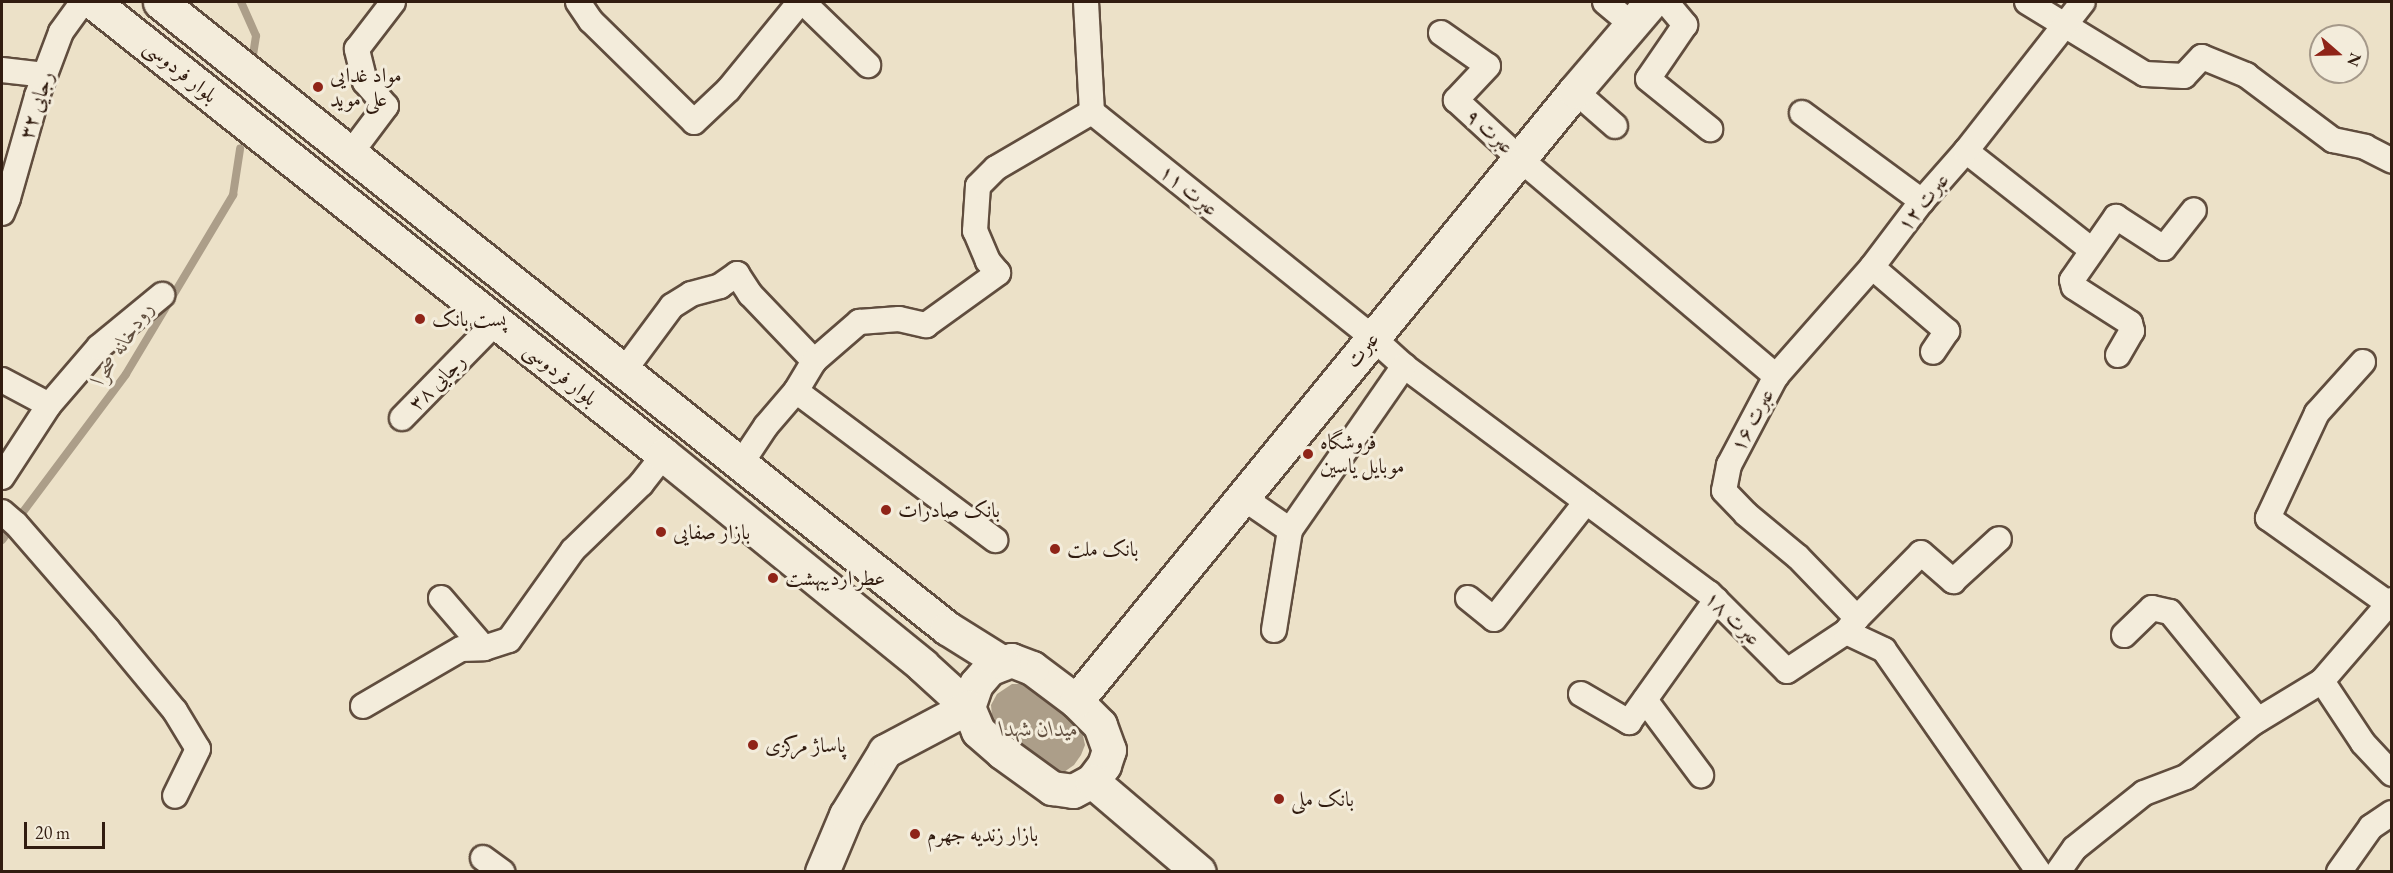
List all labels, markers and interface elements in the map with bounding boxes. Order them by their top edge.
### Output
north arrow [2309,24,2369,84]
street label: بلوار فردوسی [139,34,223,108]
text: N [2342,50,2367,69]
place label: مواد غدایی علی موید [330,62,402,112]
street label: رجایی ۳۲ [13,68,59,142]
marker: مواد غدایی علی موید [311,80,325,94]
street label: عبرت ۹ [1461,103,1519,159]
street label: عبرت ۱۱ [1155,159,1223,221]
street label: عبرت ۱۲ [1892,168,1954,236]
water label: رودخانه صحرا [85,296,159,390]
place label: پست بانک [432,306,506,332]
marker: پست بانک [413,312,427,326]
street label: عبرت [1340,327,1384,373]
street label: بلوار فردوسی [519,337,603,411]
street label: رجایی ۳۸ [403,348,471,416]
street label: عبرت ۱۶ [1725,384,1779,456]
place label: فروشگاه موبایل یاسین [1320,429,1404,479]
marker: فروشگاه موبایل یاسین [1301,447,1315,461]
place label: بانک صادرات [898,497,1000,523]
marker: بانک صادرات [879,503,893,517]
place label: بازار صفایی [673,519,750,545]
marker: بازار صفایی [654,525,668,539]
place label: بانک ملت [1067,536,1139,562]
marker: بانک ملت [1048,542,1062,556]
place label: عطر اردیبهشت [785,565,885,591]
marker: عطر اردیبهشت [766,571,780,585]
street label: عبرت ۱۸ [1700,585,1766,651]
water label: میدان شهدا [1000,716,1078,742]
place label: پاساژ مرکزی [765,732,846,758]
marker: پاساژ مرکزی [746,738,760,752]
place label: بانک ملی [1291,786,1354,812]
marker: بانک ملی [1272,792,1286,806]
scale bar [27,810,108,848]
text: 20 m [35,821,70,844]
place label: بازار زندیه جهرم [927,821,1038,847]
marker: بازار زندیه جهرم [908,827,922,841]

